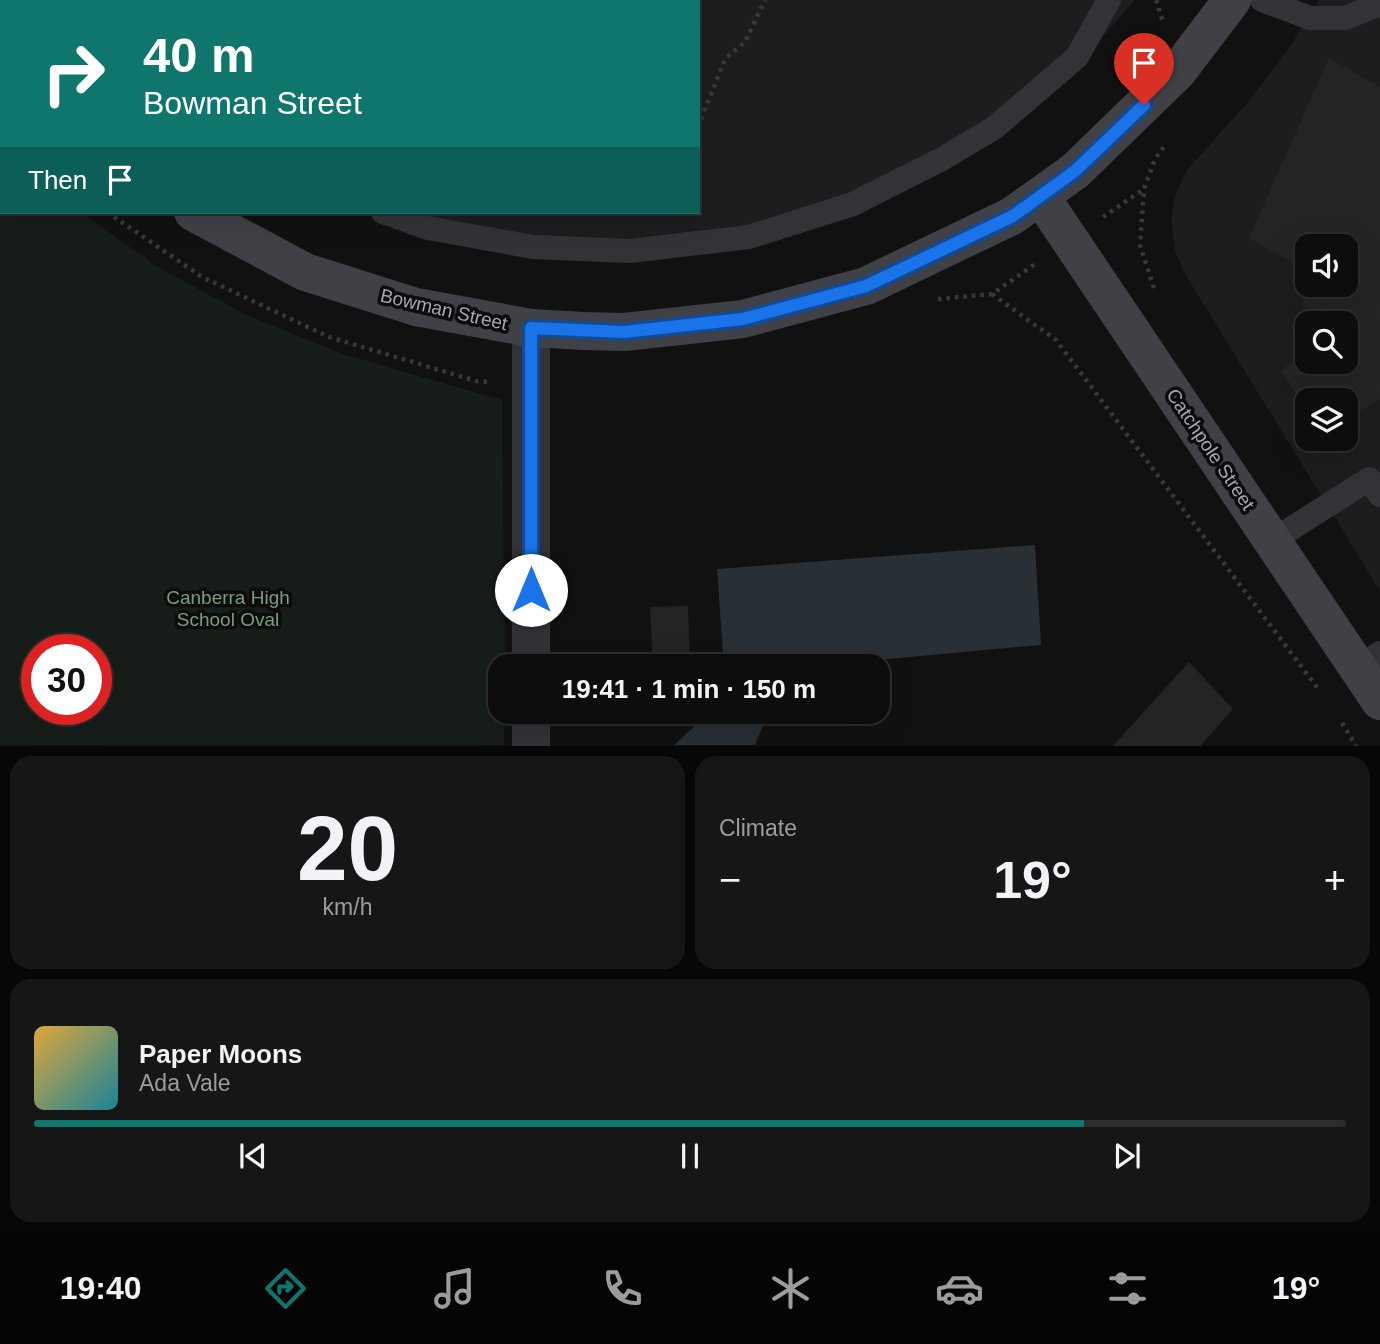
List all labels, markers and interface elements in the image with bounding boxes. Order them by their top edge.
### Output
icon: right [28,28,119,119]
text: 40 m [143,28,255,82]
pin [1114,33,1174,105]
icon: arrive [1125,44,1163,82]
text: Bowman Street [143,85,362,121]
icon: arrive [101,161,139,199]
text: Then [28,165,87,195]
map controls [1295,234,1358,451]
button: sound [1295,234,1358,297]
street label: Bowman Street [378,285,510,334]
button: search [1295,311,1358,374]
street label: Catchpole Street [1162,385,1259,514]
button: layers [1295,388,1358,451]
position arrow [494,553,568,627]
park label: Canberra High School Oval [166,587,290,630]
speed limit sign: 30 [21,634,112,725]
text: 19:41 · 1 min · 150 m [562,674,816,704]
text: 20 [297,798,398,899]
text: Climate [719,815,797,841]
text: 19° [993,851,1072,909]
text: − [719,859,741,901]
text: + [1324,859,1346,901]
text: km/h [323,894,372,920]
text: Paper Moons [139,1039,302,1069]
text: Ada Vale [139,1070,231,1096]
icon: previous [234,1137,272,1175]
icon: pause [671,1137,709,1175]
icon: next [1108,1137,1146,1175]
icon: directions [261,1264,310,1313]
icon: music [430,1264,479,1313]
icon: phone [598,1264,647,1313]
icon: climate [766,1264,815,1313]
icon: car [935,1264,984,1313]
icon: filters [1103,1264,1152,1313]
text: 19:40 [60,1270,142,1306]
text: 19° [1272,1270,1320,1306]

